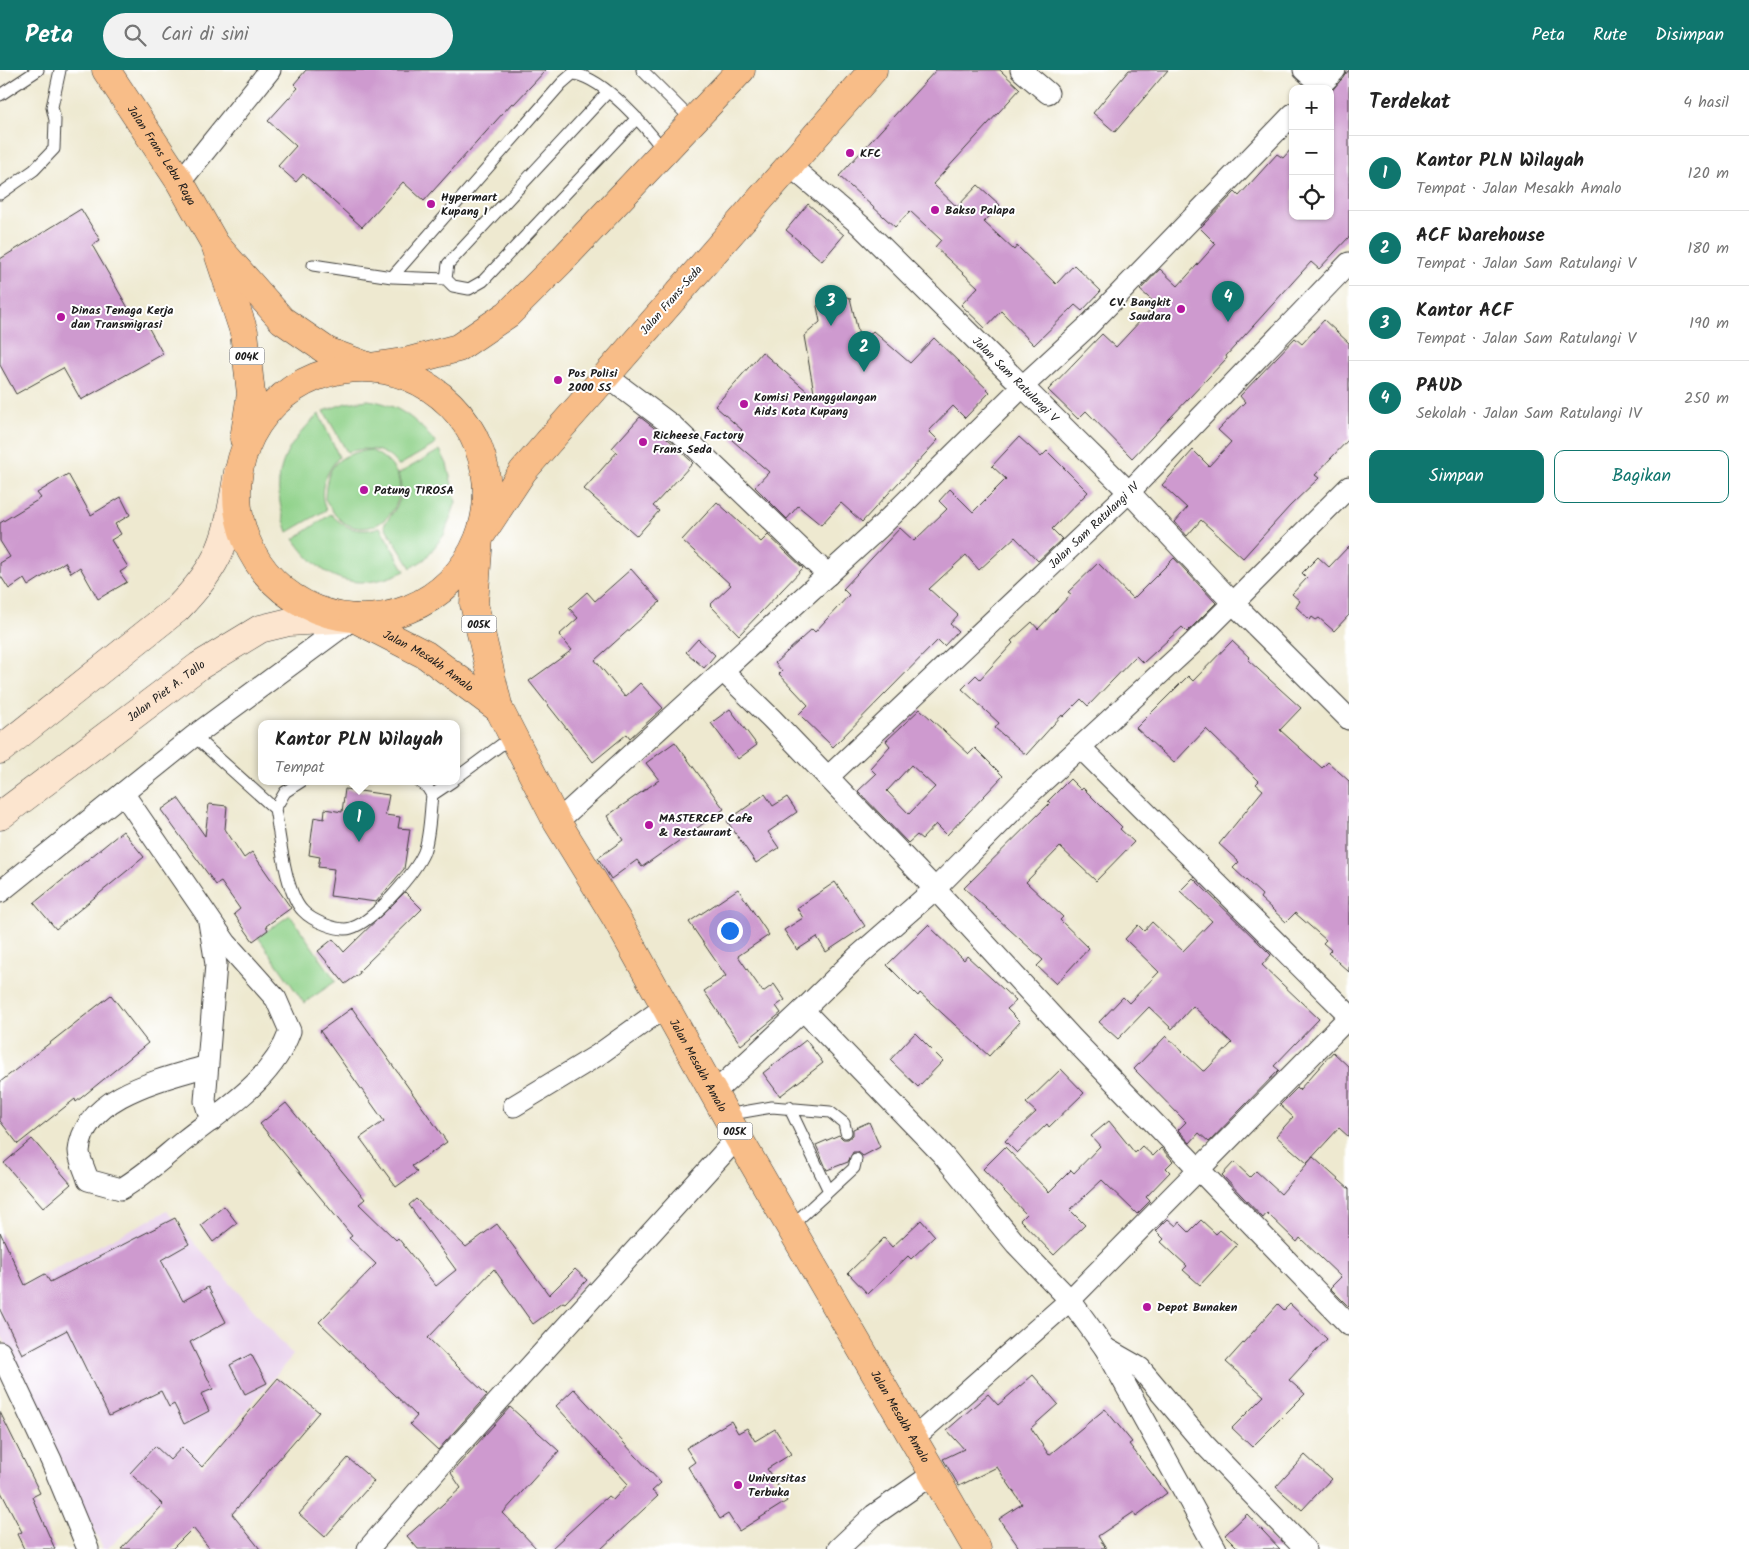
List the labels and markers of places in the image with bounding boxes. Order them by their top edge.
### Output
place label: KFC [860,144,881,163]
marker: KFC [844,147,856,159]
place label: Hypermart Kupang 1 [441,188,498,221]
marker: Hypermart Kupang 1 [425,198,437,210]
place label: Bakso Palapa [945,201,1015,220]
marker: Bakso Palapa [929,204,941,216]
pin: 4 [1212,281,1244,322]
pin: 3 [815,285,847,326]
place label: CV. Bangkit Saudara [1109,293,1172,326]
place label: Dinas Tenaga Kerja dan Transmigrasi [71,301,173,334]
marker: CV. Bangkit Saudara [1175,303,1187,315]
marker: Dinas Tenaga Kerja dan Transmigrasi [55,311,67,323]
pin: 2 [848,331,880,372]
place label: Pos Polisi 2000 SS [568,364,618,397]
marker: Pos Polisi 2000 SS [552,374,564,386]
place label: Komisi Penanggulangan Aids Kota Kupang [754,388,877,421]
marker: Komisi Penanggulangan Aids Kota Kupang [738,398,750,410]
place label: Richeese Factory Frans Seda [653,426,744,459]
marker: Richeese Factory Frans Seda [637,436,649,448]
place label: Patung TIROSA [374,481,454,500]
marker: Patung TIROSA [358,484,370,496]
pin: 1 [343,801,375,842]
place label: MASTERCEP Cafe & Restaurant [659,809,753,842]
marker: MASTERCEP Cafe & Restaurant [643,819,655,831]
place label: Depot Bunaken [1157,1298,1238,1317]
marker: Depot Bunaken [1141,1301,1153,1313]
place label: Universitas Terbuka [748,1469,806,1502]
marker: Universitas Terbuka [732,1479,744,1491]

